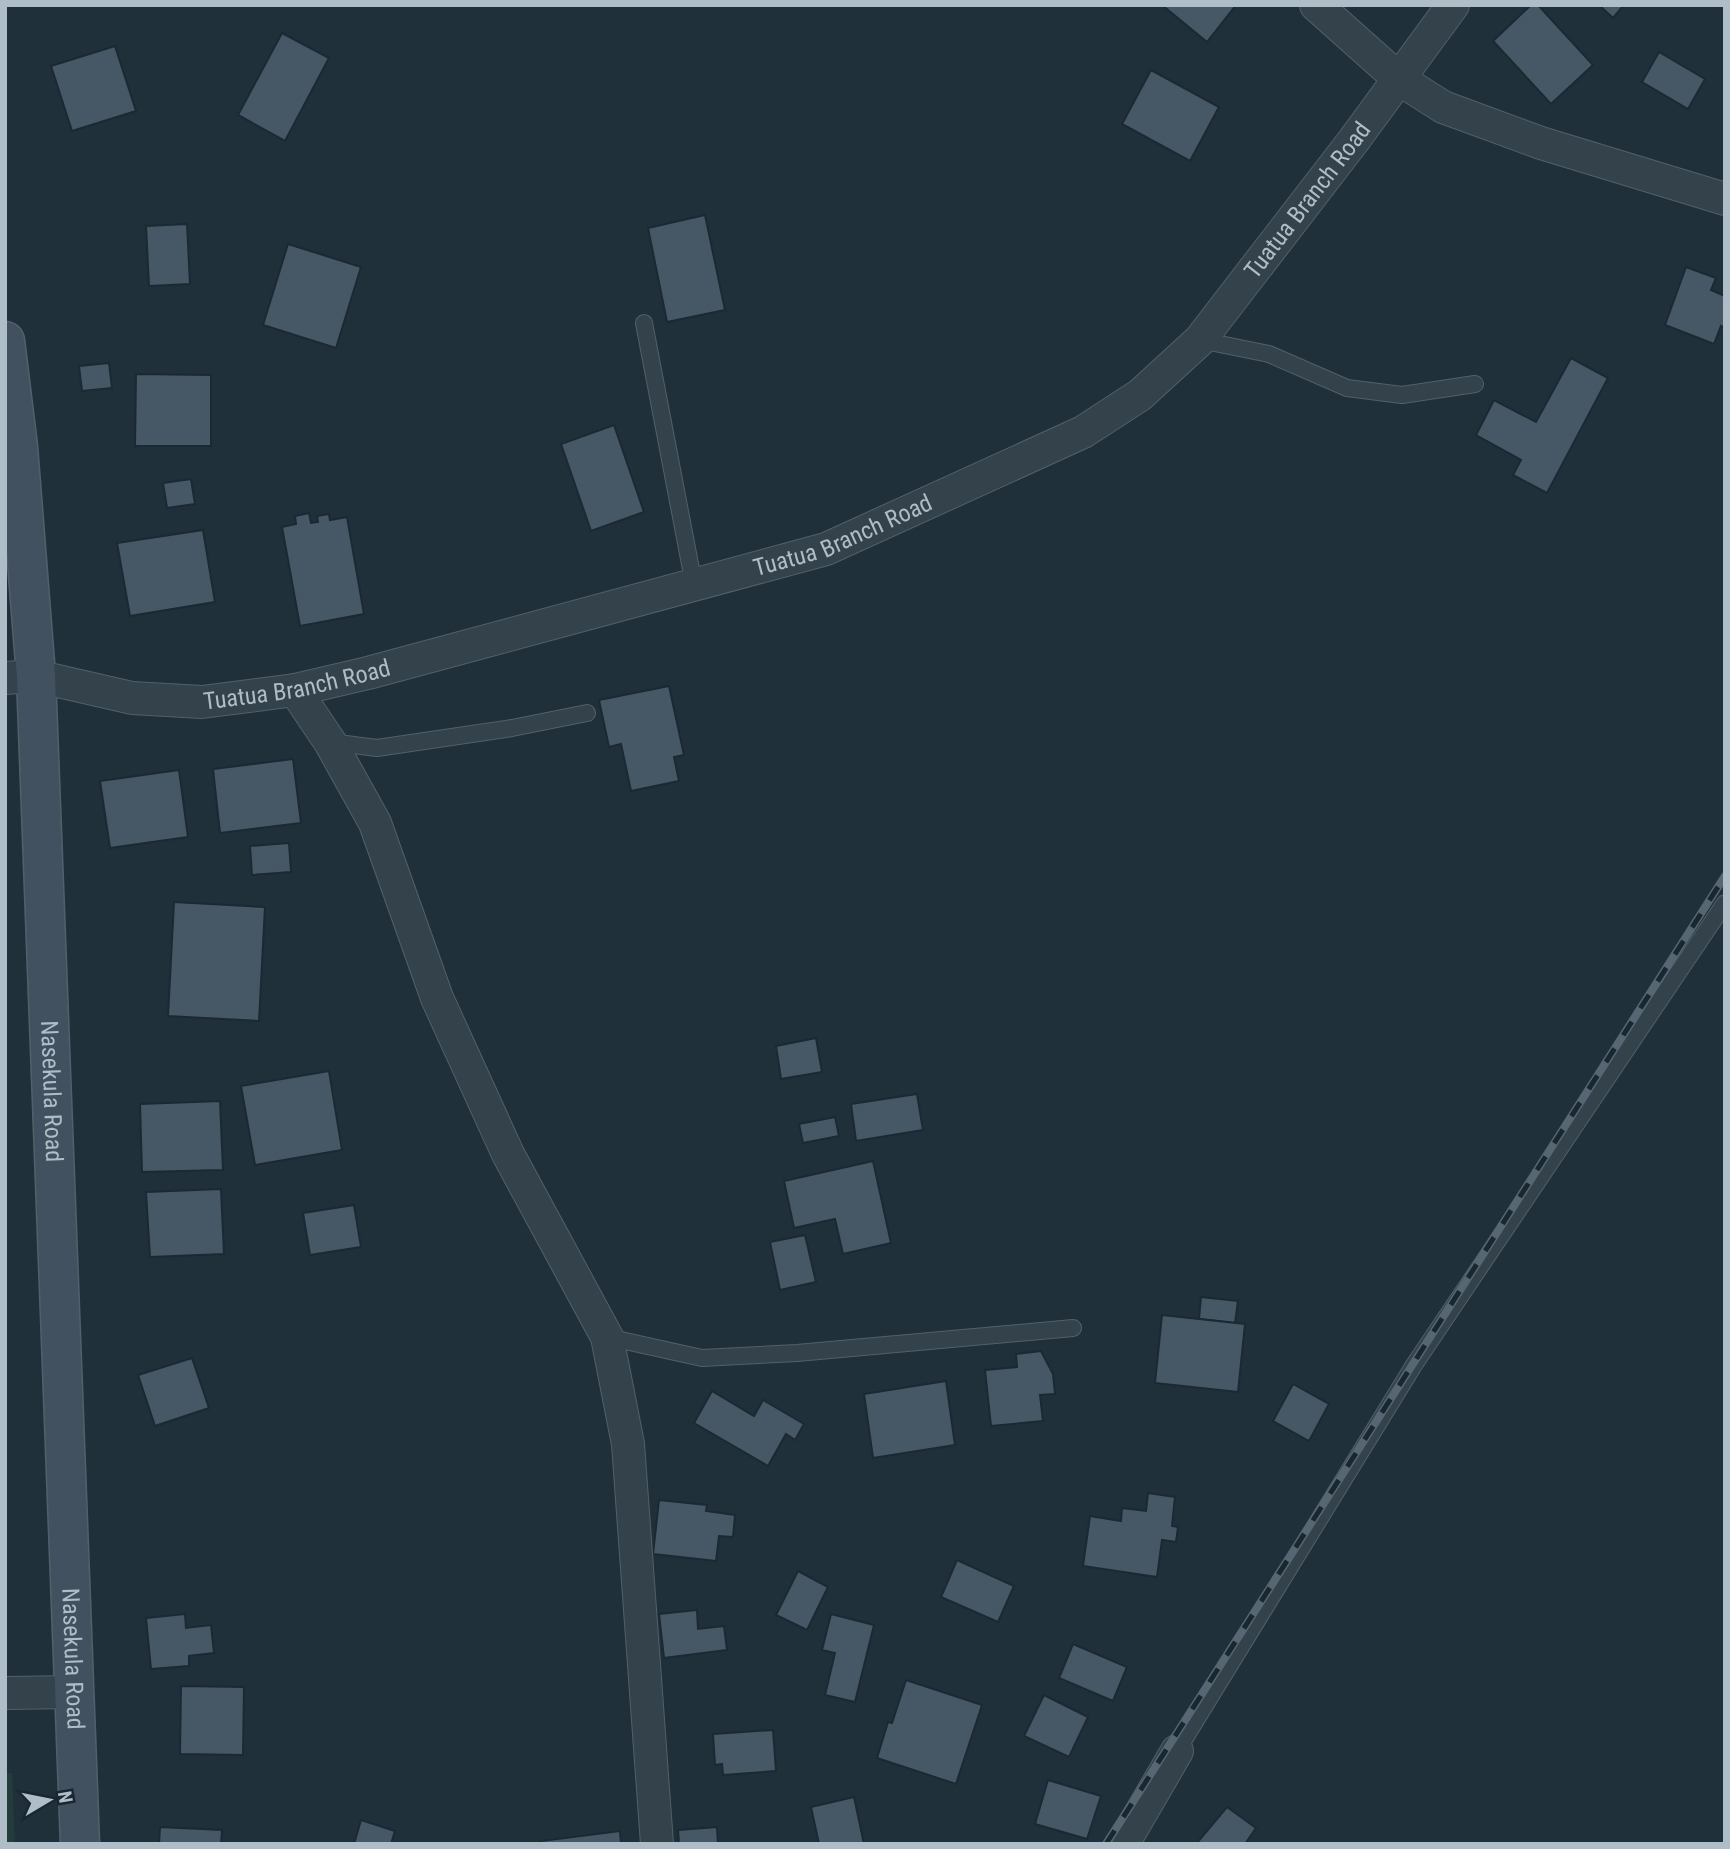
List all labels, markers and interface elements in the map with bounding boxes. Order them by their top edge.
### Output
street label: Tuatua Branch Road [1239,117,1376,284]
street label: Tuatua Branch Road [750,489,936,582]
street label: Tuatua Branch Road [202,654,393,716]
street label: Nasekula Road [35,1020,68,1163]
street label: Nasekula Road [56,1587,90,1730]
north arrow [14,1765,84,1835]
text: N [53,1789,78,1805]

